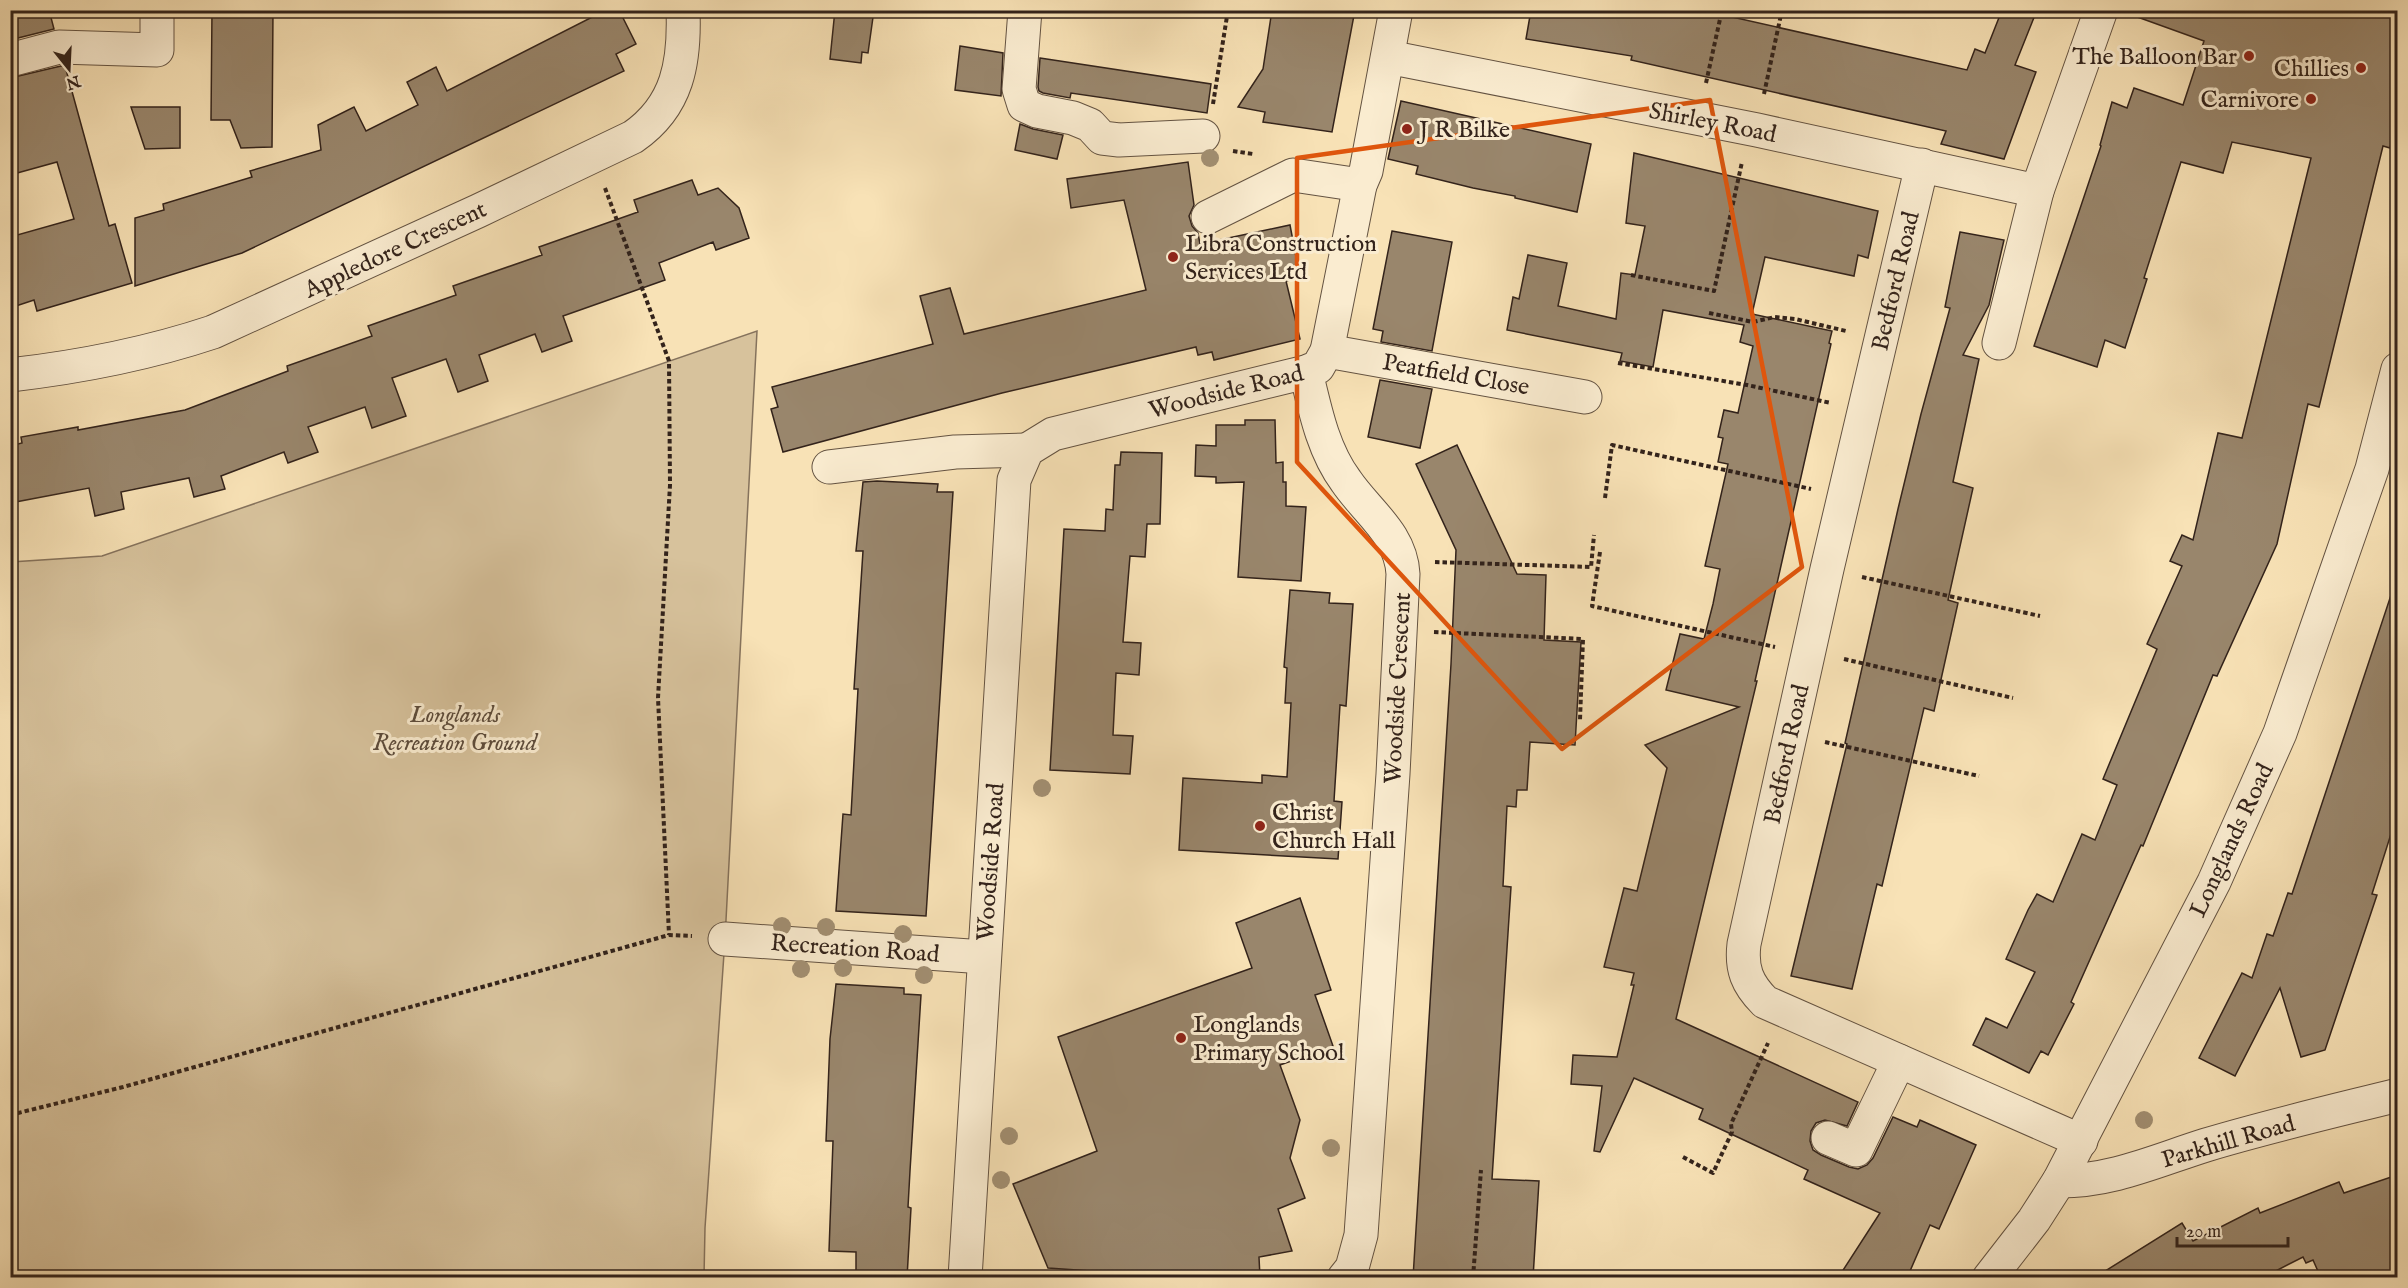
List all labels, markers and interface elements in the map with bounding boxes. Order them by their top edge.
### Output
north arrow [39,39,99,99]
place label: The Balloon Bar [2072,42,2237,73]
marker: The Balloon Bar [2242,49,2256,63]
place label: Chillies [2274,54,2349,85]
marker: Chillies [2354,61,2368,75]
text: N [63,69,84,93]
place label: Carnivore [2200,85,2299,116]
marker: Carnivore [2304,92,2318,106]
street label: Shirley Road [1646,96,1779,151]
place label: J R Bilke [1416,115,1510,146]
marker: J R Bilke [1400,122,1414,136]
street label: Appledore Crescent [298,194,492,307]
street label: Bedford Road [1865,208,1928,354]
place label: Libra Construction Services Ltd [1185,229,1377,288]
marker: Libra Construction Services Ltd [1166,250,1180,264]
street label: Peatfield Close [1380,347,1532,404]
street label: Woodside Road [1146,358,1307,427]
street label: Woodside Crescent [1378,592,1419,785]
street label: Bedford Road [1758,681,1817,827]
park label: Longlands Recreation Ground [373,700,539,759]
street label: Longlands Road [2183,758,2282,923]
street label: Woodside Road [971,782,1012,942]
place label: Christ Church Hall [1272,798,1396,857]
marker: Christ Church Hall [1253,819,1267,833]
street label: Recreation Road [769,928,941,971]
place label: Longlands Primary School [1193,1010,1345,1069]
marker: Longlands Primary School [1174,1031,1188,1045]
street label: Parkhill Road [2158,1109,2299,1176]
scale bar [2177,1210,2288,1248]
text: 20 m [2186,1221,2221,1244]

